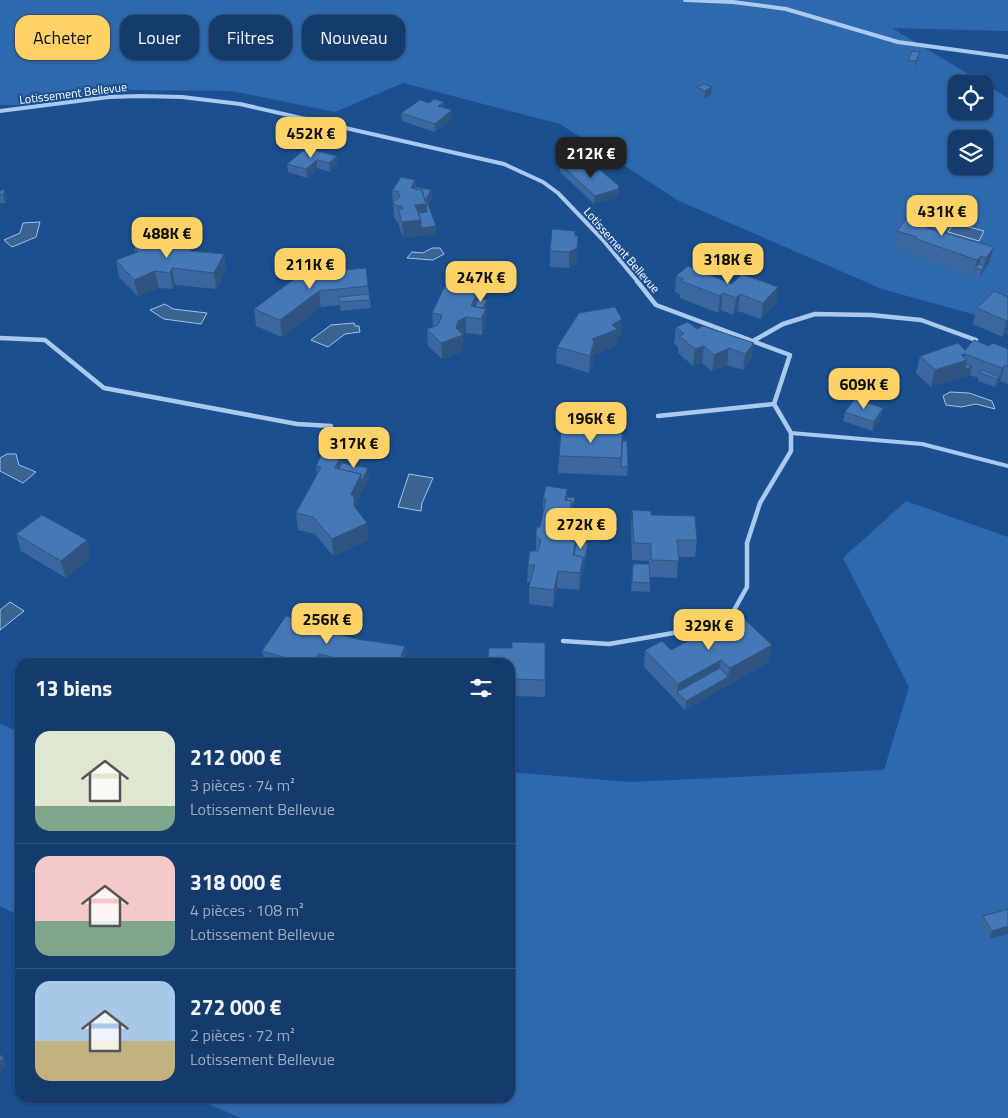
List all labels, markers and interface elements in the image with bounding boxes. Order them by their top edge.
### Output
chip: Acheter [15,15,110,60]
chip: Louer [120,15,199,60]
chip: Filtres [209,15,292,60]
chip: Nouveau [302,15,405,60]
map controls [948,75,993,175]
button: locate [948,75,993,120]
street label: Lotissement Bellevue [18,77,128,109]
pin: 452K € [270,116,352,159]
text: 452K € [287,121,335,145]
button: layers [948,130,993,175]
pin: 212K € [550,136,632,179]
text: 212K € [567,141,615,165]
pin: 431K € [901,194,983,237]
text: 431K € [918,199,966,223]
street label: Lotissement Bellevue [579,203,665,297]
pin: 488K € [126,216,208,259]
text: 488K € [143,221,191,245]
pin: 318K € [687,242,769,285]
text: 318K € [704,247,752,271]
pin: 211K € [269,248,351,290]
text: 211K € [286,252,334,276]
pin: 247K € [440,260,522,303]
text: 247K € [457,265,505,289]
pin: 609K € [823,368,905,410]
text: 609K € [840,372,888,396]
pin: 196K € [550,402,632,444]
text: 196K € [567,406,615,430]
pin: 317K € [313,426,395,469]
text: 317K € [330,431,378,455]
pin: 272K € [540,508,622,550]
text: 272K € [557,512,605,536]
pin: 256K € [286,602,368,645]
text: 256K € [303,607,351,631]
pin: 329K € [668,608,750,651]
text: 329K € [685,613,733,637]
text: 13 biens [35,672,112,704]
icon: filters [467,674,495,702]
text: 212 000 € [190,741,282,773]
icon: home [75,751,135,811]
text: 3 pièces · 74 m² [190,773,295,797]
text: Lotissement Bellevue [190,797,335,821]
text: 318 000 € [190,866,282,898]
icon: home [75,876,135,936]
text: 4 pièces · 108 m² [190,898,304,922]
text: Lotissement Bellevue [190,922,335,946]
text: 272 000 € [190,991,282,1023]
icon: home [75,1001,135,1061]
text: 2 pièces · 72 m² [190,1023,295,1047]
text: Lotissement Bellevue [190,1047,335,1071]

